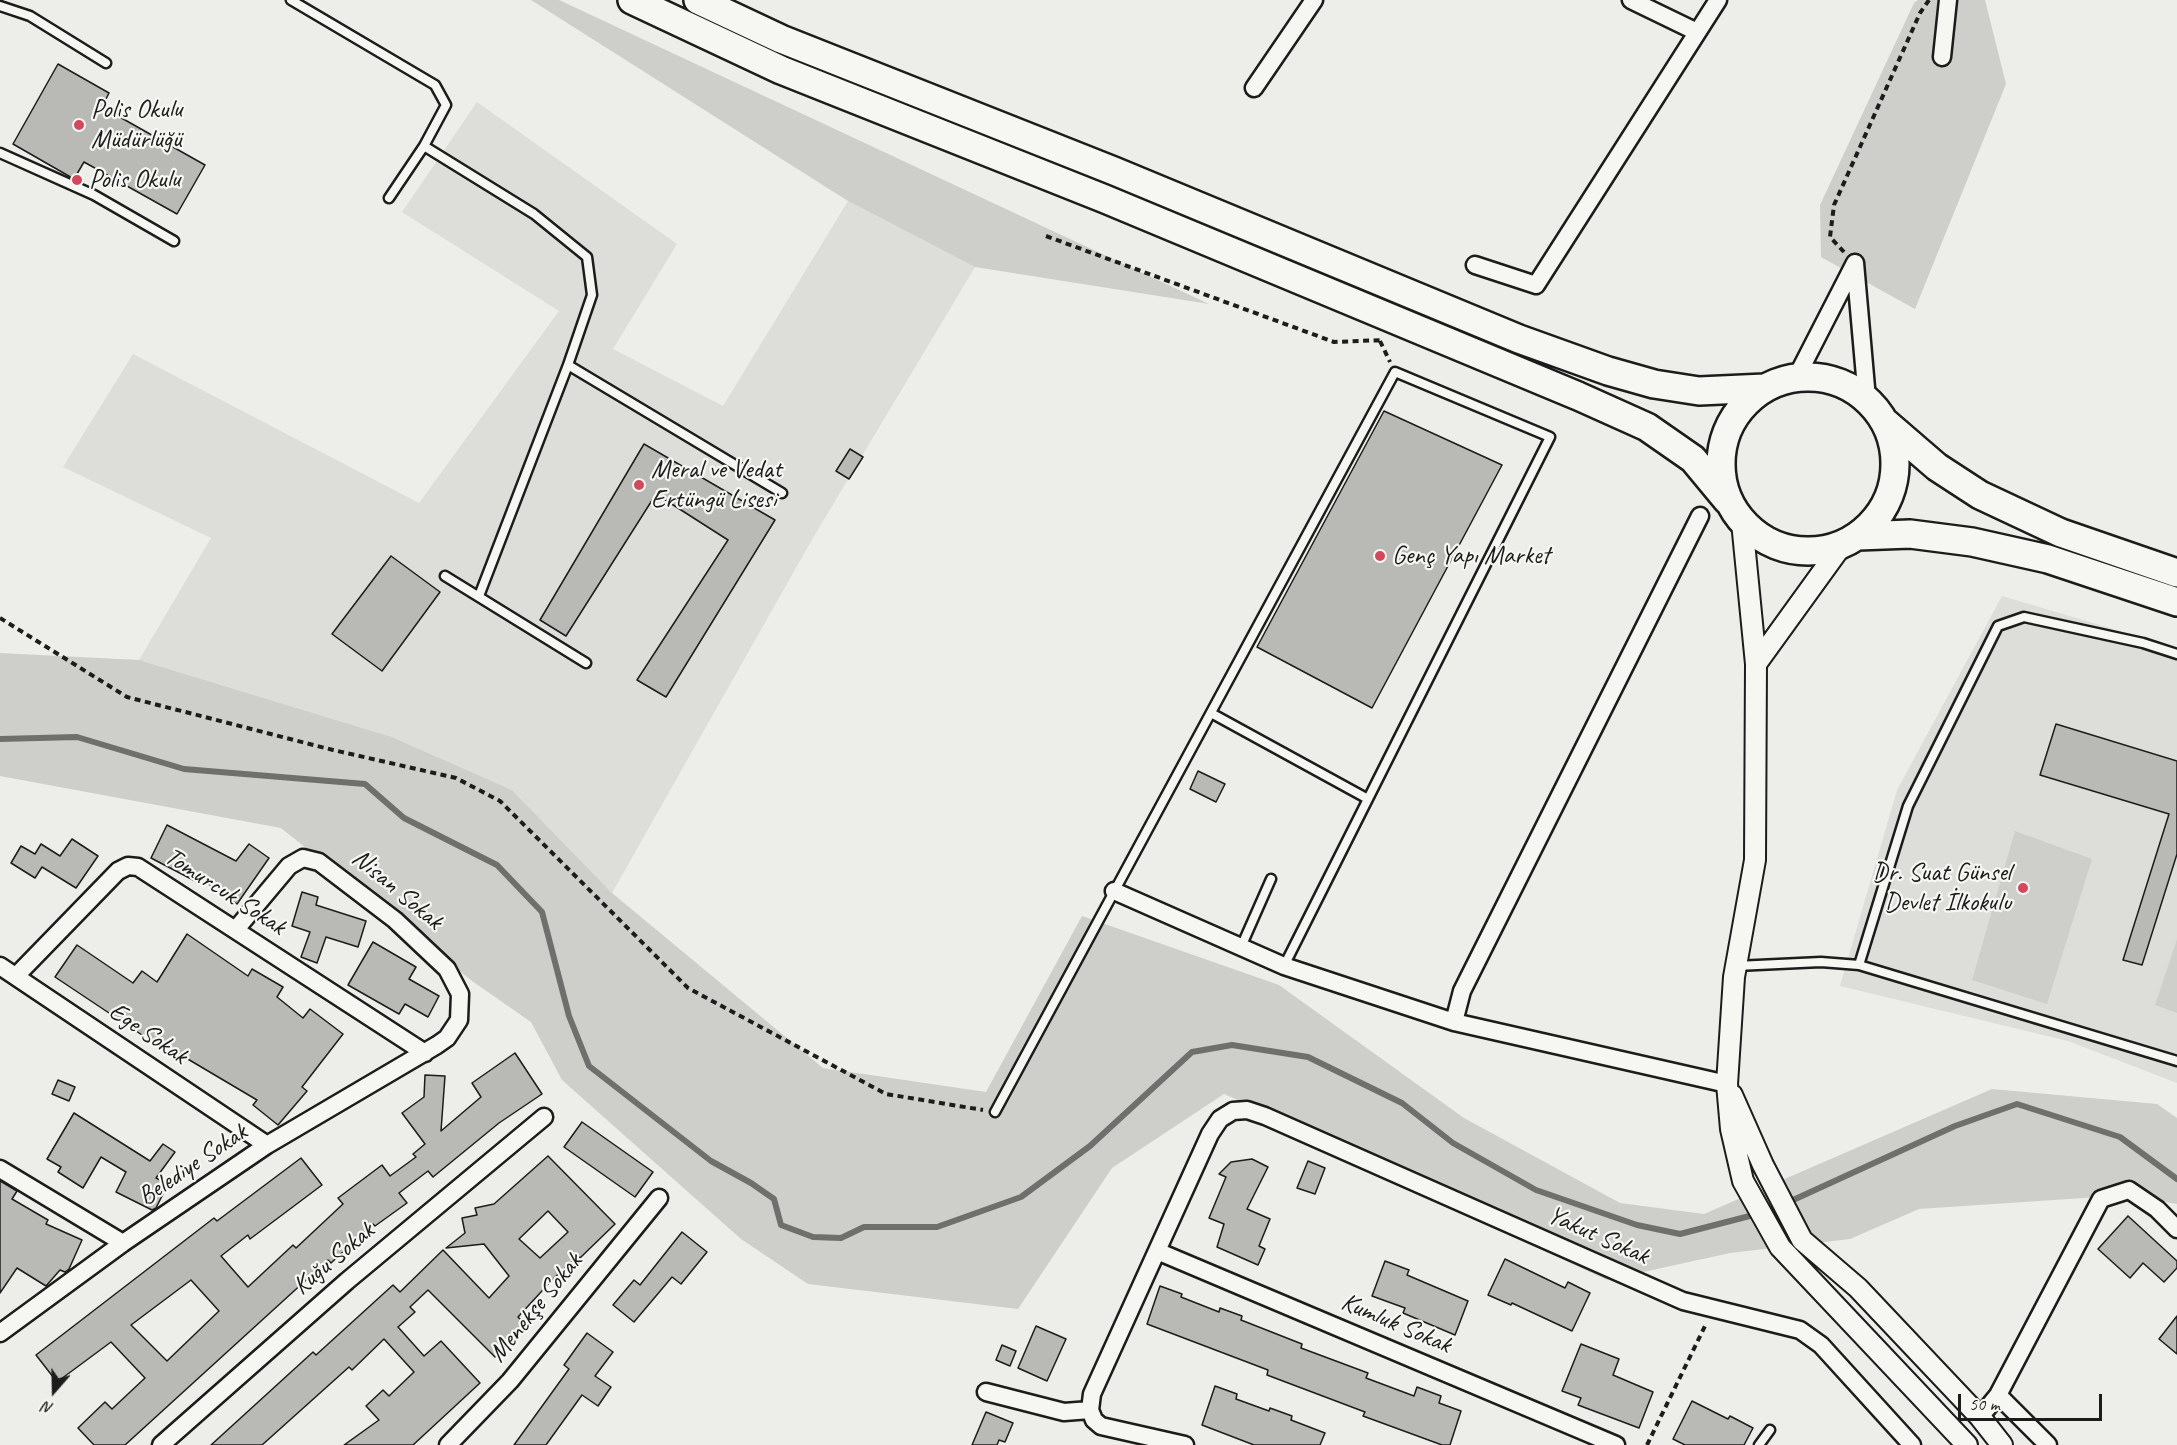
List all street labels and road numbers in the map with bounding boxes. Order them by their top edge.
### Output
street label: Tomurcuk Sokak [158,841,292,943]
street label: Nisan Sokak [345,843,449,937]
street label: Ege Sokak [103,996,193,1072]
street label: Belediye Sokak [133,1117,253,1213]
street label: Yakut Sokak [1542,1200,1654,1272]
street label: Kuğu Sokak [287,1216,381,1302]
street label: Menekşe Sokak [483,1247,589,1369]
street label: Kumluk Sokak [1336,1287,1456,1361]

